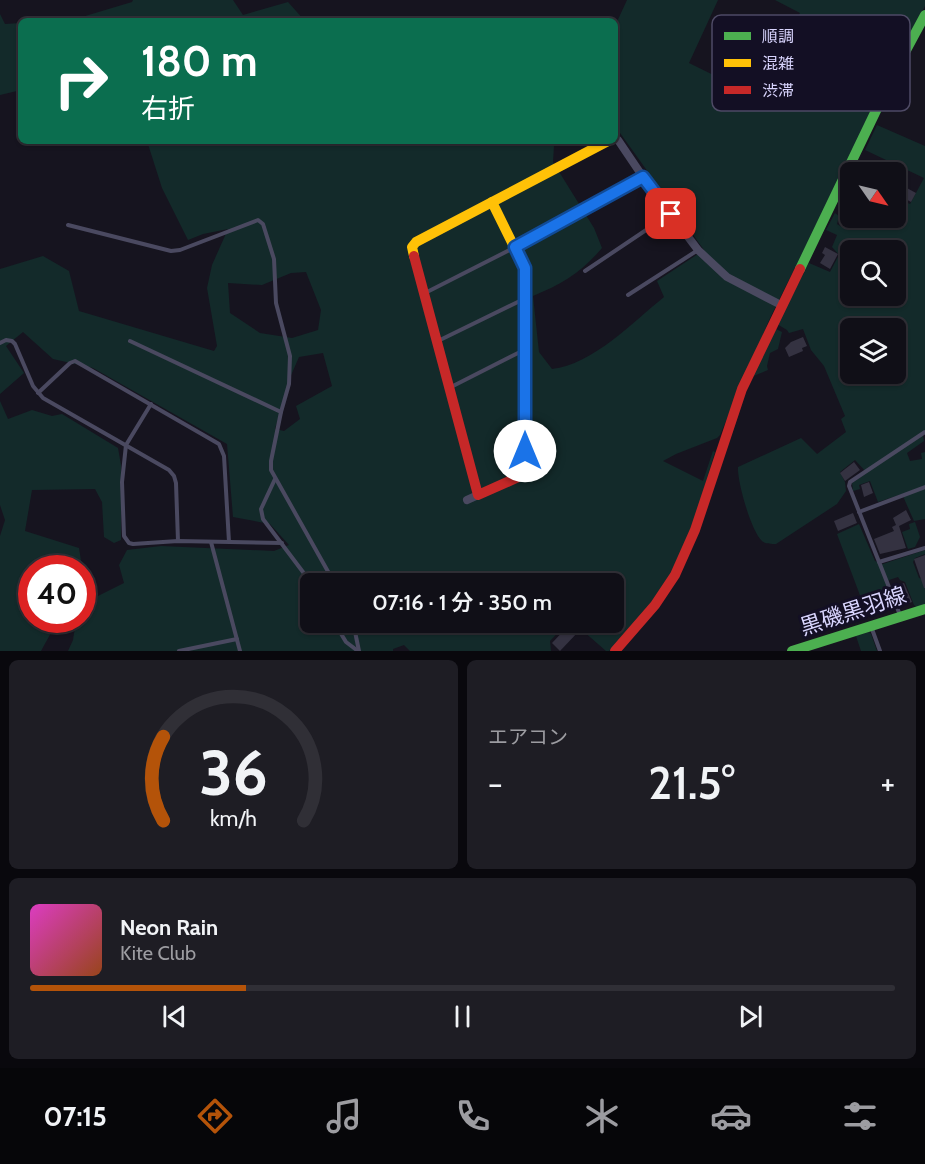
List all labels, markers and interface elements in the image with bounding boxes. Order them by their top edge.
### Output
legend [712,15,910,111]
text: 順調 [762,27,794,46]
text: 180 m [141,35,257,87]
icon: right [42,42,120,120]
text: 混雑 [762,54,794,73]
text: 渋滞 [762,81,794,100]
text: 右折 [141,92,195,125]
north arrow [840,162,906,228]
map controls [840,162,906,384]
pin [645,188,696,239]
icon: arrive [654,197,687,230]
button: search [840,240,906,306]
button: layers [840,318,906,384]
position arrow [493,419,557,483]
speed limit sign: 40 [18,555,96,633]
street label: 黒磯黒羽線 [797,581,909,641]
text: 07:16 · 1 分 · 350 m [372,589,552,616]
text: エアコン [488,725,568,749]
text: 36 [199,735,268,811]
text: 21.5° [648,756,735,810]
text: − [488,763,503,803]
text: + [880,763,895,803]
text: km/h [210,806,257,832]
text: Neon Rain [120,914,218,941]
text: Kite Club [120,941,196,965]
icon: previous [158,1000,191,1033]
icon: pause [446,1000,479,1033]
icon: next [734,1000,767,1033]
icon: directions [194,1095,236,1137]
icon: music [323,1095,365,1137]
icon: phone [452,1095,494,1137]
icon: climate [581,1095,623,1137]
icon: car [710,1095,752,1137]
icon: filters [839,1095,881,1137]
text: 07:15 [44,1100,107,1133]

